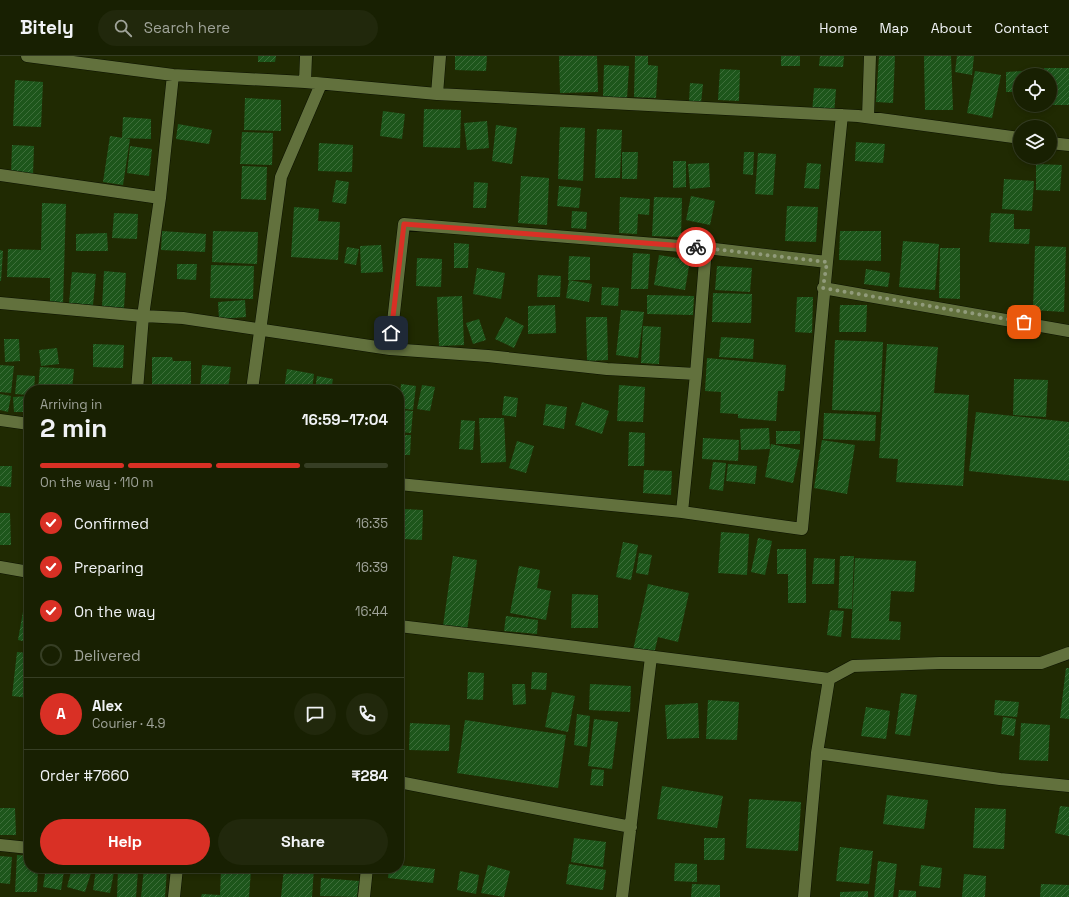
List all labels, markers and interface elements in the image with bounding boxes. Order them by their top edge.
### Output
search box [98,10,378,46]
text: Bitely [20,15,74,40]
icon: search [112,17,134,39]
text: Search here [144,18,230,37]
text: Home [819,19,857,37]
text: Map [879,19,909,37]
text: About [931,19,972,37]
text: Contact [994,19,1049,37]
map controls [1013,68,1057,164]
button: locate [1013,68,1057,112]
button: layers [1013,120,1057,164]
courier [676,227,716,267]
icon: bike [685,236,707,258]
pin [1007,305,1041,339]
icon: bag [1013,311,1035,333]
pin [374,316,408,350]
icon: home [380,322,402,344]
text: Arriving in [40,396,102,413]
text: 16:59–17:04 [302,410,388,429]
text: 2 min [40,411,107,445]
text: On the way · 110 m [40,474,153,491]
icon: check [40,512,62,534]
text: Confirmed [74,514,149,533]
text: 16:35 [356,515,388,532]
icon: check [40,556,62,578]
text: Preparing [74,558,144,577]
text: 16:39 [356,559,388,576]
icon: check [40,600,62,622]
text: On the way [74,602,155,621]
text: 16:44 [355,603,388,620]
text: Delivered [74,646,141,665]
button: chat [294,693,336,735]
button: phone [346,693,388,735]
text: Alex [92,696,123,715]
text: A [56,704,66,723]
text: Courier · 4.9 [92,715,166,732]
text: Order #7660 [40,766,129,785]
text: ₹284 [351,766,388,785]
button: Help [40,819,210,865]
button: Share [218,819,388,865]

